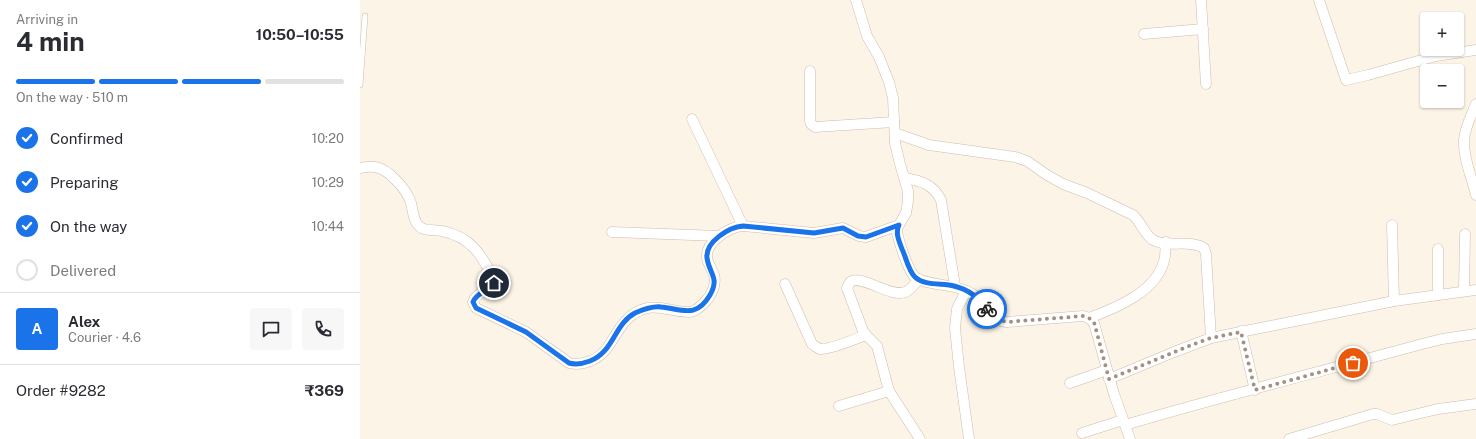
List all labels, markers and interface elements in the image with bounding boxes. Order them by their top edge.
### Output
text: Arriving in [16,12,78,27]
map controls [1420,12,1464,108]
button: + [1420,12,1464,56]
text: 4 min [16,26,85,57]
text: 10:50–10:55 [256,26,344,43]
button: − [1420,64,1464,108]
text: On the way · 510 m [16,90,128,105]
icon: check [16,127,38,149]
text: Confirmed [50,130,123,147]
text: 10:20 [312,131,344,146]
icon: check [16,171,38,193]
text: Preparing [50,174,119,191]
text: 10:29 [312,175,344,190]
icon: check [16,215,38,237]
text: On the way [50,218,127,235]
text: 10:44 [312,219,344,234]
text: Delivered [50,262,116,279]
pin [477,266,511,300]
icon: home [483,272,505,294]
courier [967,289,1007,329]
icon: bike [976,298,998,320]
button: chat [250,308,292,350]
button: phone [302,308,344,350]
text: Alex [68,313,100,330]
text: A [32,320,42,337]
text: Courier · 4.6 [68,330,141,345]
pin [1336,346,1370,380]
icon: bag [1342,352,1364,374]
text: Order #9282 [16,382,106,399]
text: ₹369 [305,382,344,399]

